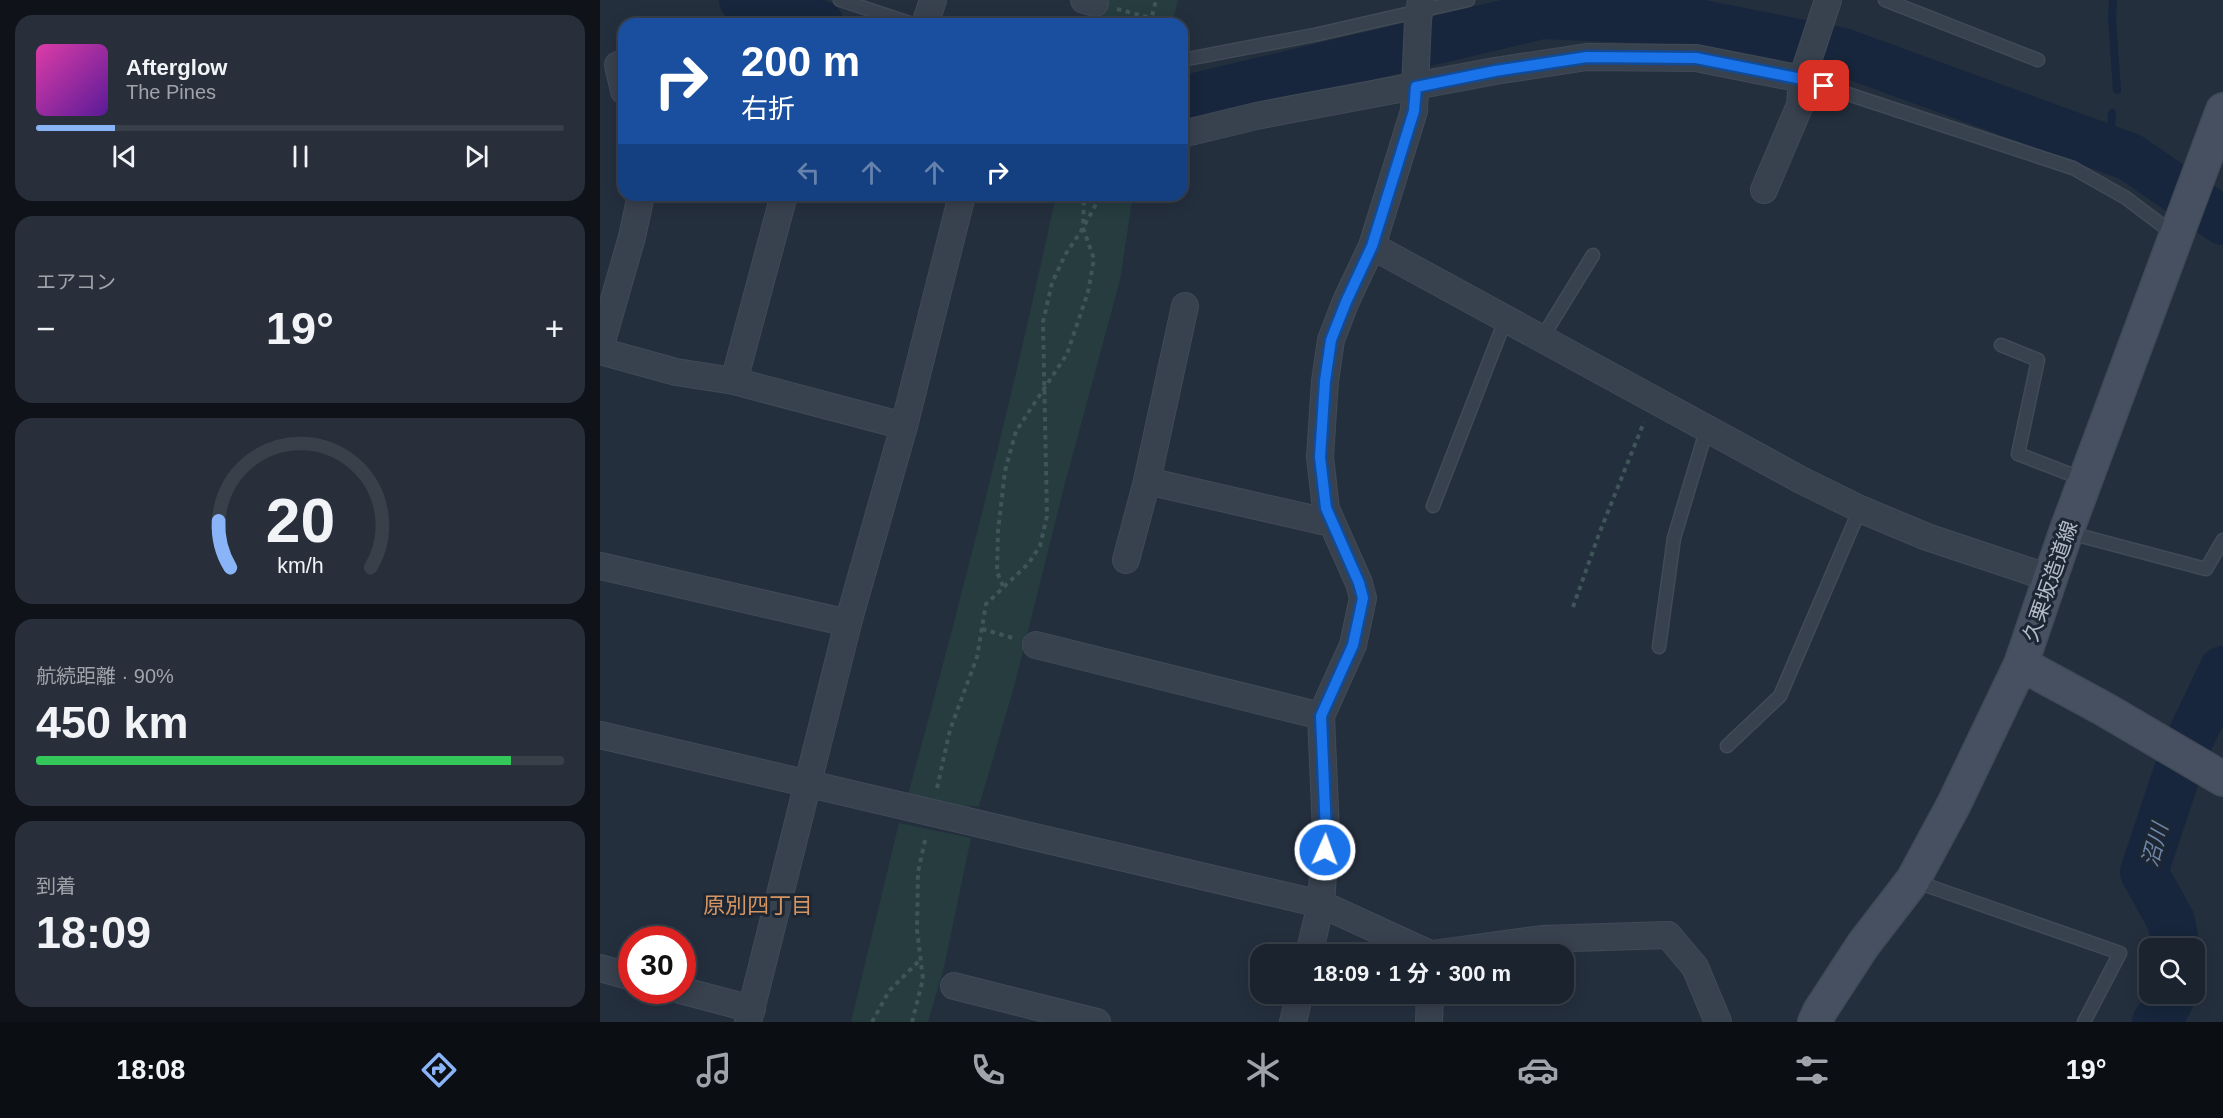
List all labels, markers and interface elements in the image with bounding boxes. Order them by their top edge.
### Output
text: 200 m [741,38,860,85]
icon: right [642,42,720,120]
text: Afterglow [126,55,227,80]
pin [1798,60,1849,111]
icon: arrive [1807,69,1840,102]
text: The Pines [126,81,216,103]
text: 右折 [741,94,795,124]
icon: previous [108,140,141,173]
icon: pause [284,140,317,173]
icon: next [460,140,493,173]
icon: left [792,156,825,189]
icon: ahead [855,156,888,189]
icon: ahead [918,156,951,189]
icon: right [981,156,1014,189]
text: エアコン [36,271,116,293]
text: 19° [266,303,334,354]
text: − [36,310,55,347]
text: + [545,310,564,347]
text: 20 [265,486,335,555]
street label: 久栗坂造道線 [2019,518,2081,644]
text: km/h [277,554,323,578]
text: 航続距離 · 90% [36,665,174,687]
text: 450 km [36,697,189,748]
position arrow [1293,818,1357,882]
water label: 沼川 [2137,819,2173,869]
text: 到着 [36,875,76,897]
district label: 原別四丁目 [703,893,813,918]
text: 18:09 [36,907,151,958]
speed limit sign: 30 [618,926,696,1004]
map controls [2139,938,2205,1004]
button: search [2139,938,2205,1004]
text: 18:09 · 1 分 · 300 m [1313,961,1511,986]
icon: directions [418,1049,460,1091]
icon: music [693,1049,735,1091]
icon: phone [967,1049,1009,1091]
icon: climate [1242,1049,1284,1091]
icon: car [1517,1049,1559,1091]
icon: filters [1791,1049,1833,1091]
text: 18:08 [116,1055,185,1085]
text: 19° [2066,1055,2107,1085]

